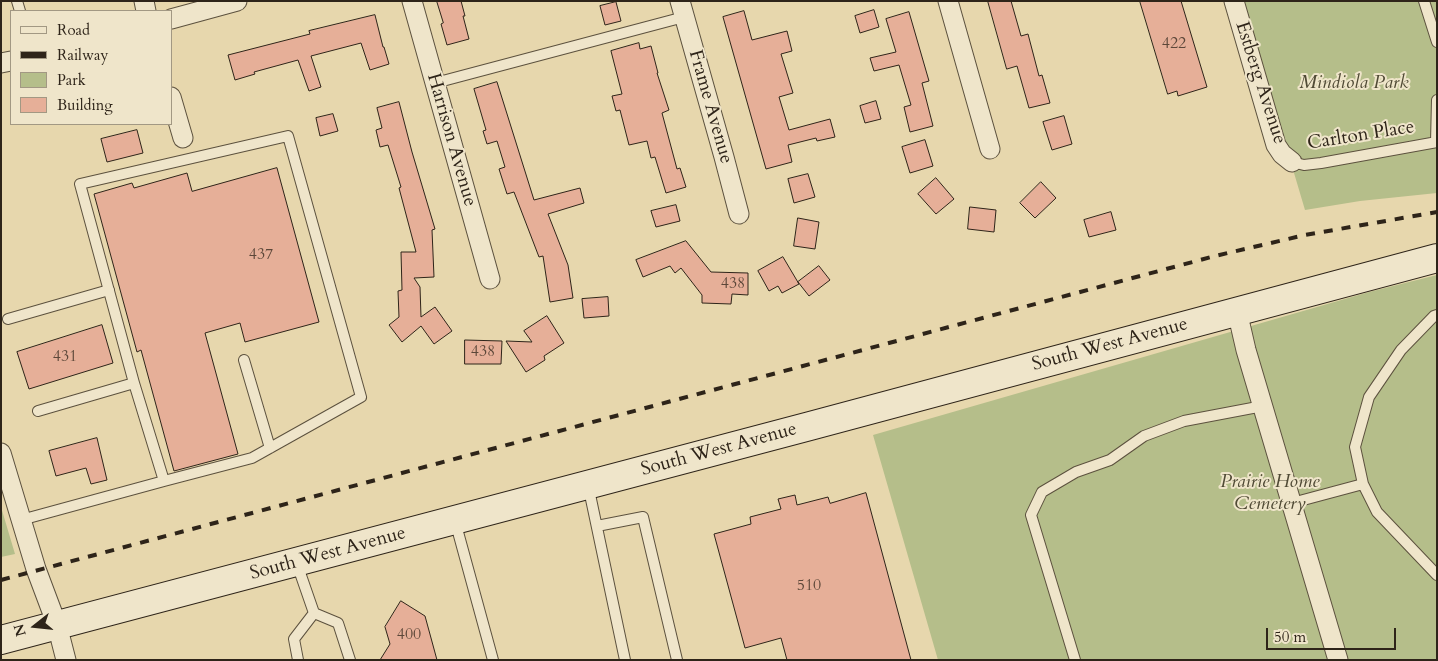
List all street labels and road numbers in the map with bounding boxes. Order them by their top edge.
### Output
street label: Estberg Avenue [1230,19,1290,147]
street label: Frame Avenue [683,47,737,167]
street label: Harrison Avenue [421,71,481,209]
street label: Carlton Place [1306,116,1416,156]
street label: South West Avenue [1030,313,1190,377]
street label: South West Avenue [639,418,799,482]
street label: South West Avenue [248,522,408,586]

